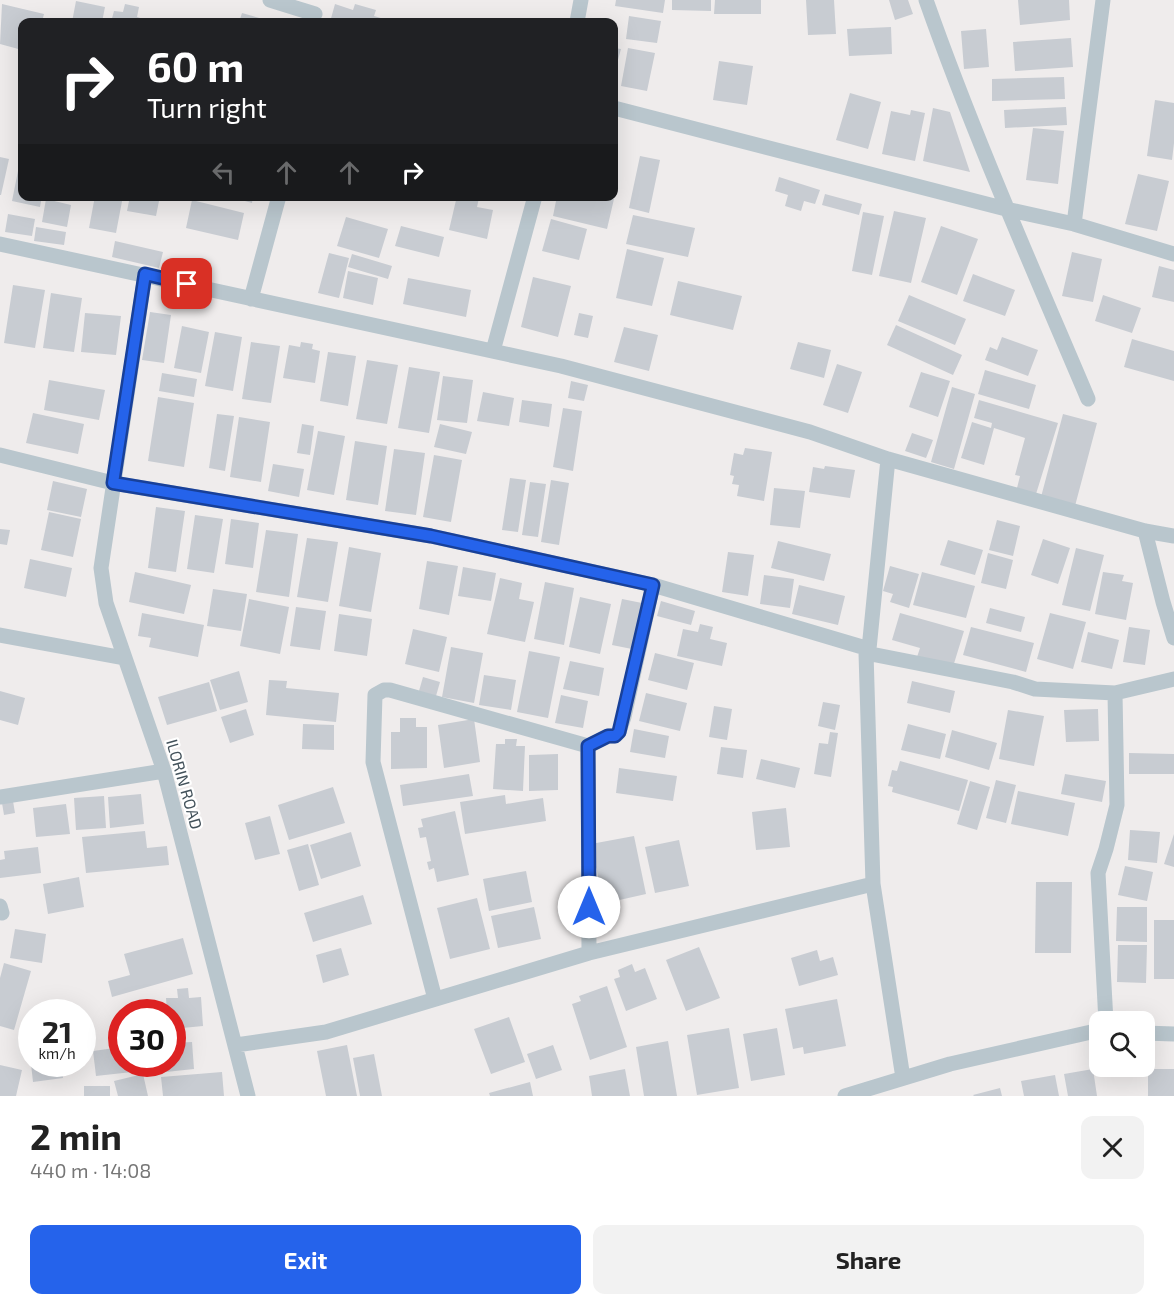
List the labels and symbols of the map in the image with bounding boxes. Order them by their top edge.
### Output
pin [161,258,212,309]
street label: ILORIN ROAD [163,737,207,831]
position arrow [557,875,621,939]
speed limit sign: 30 [108,999,186,1077]

